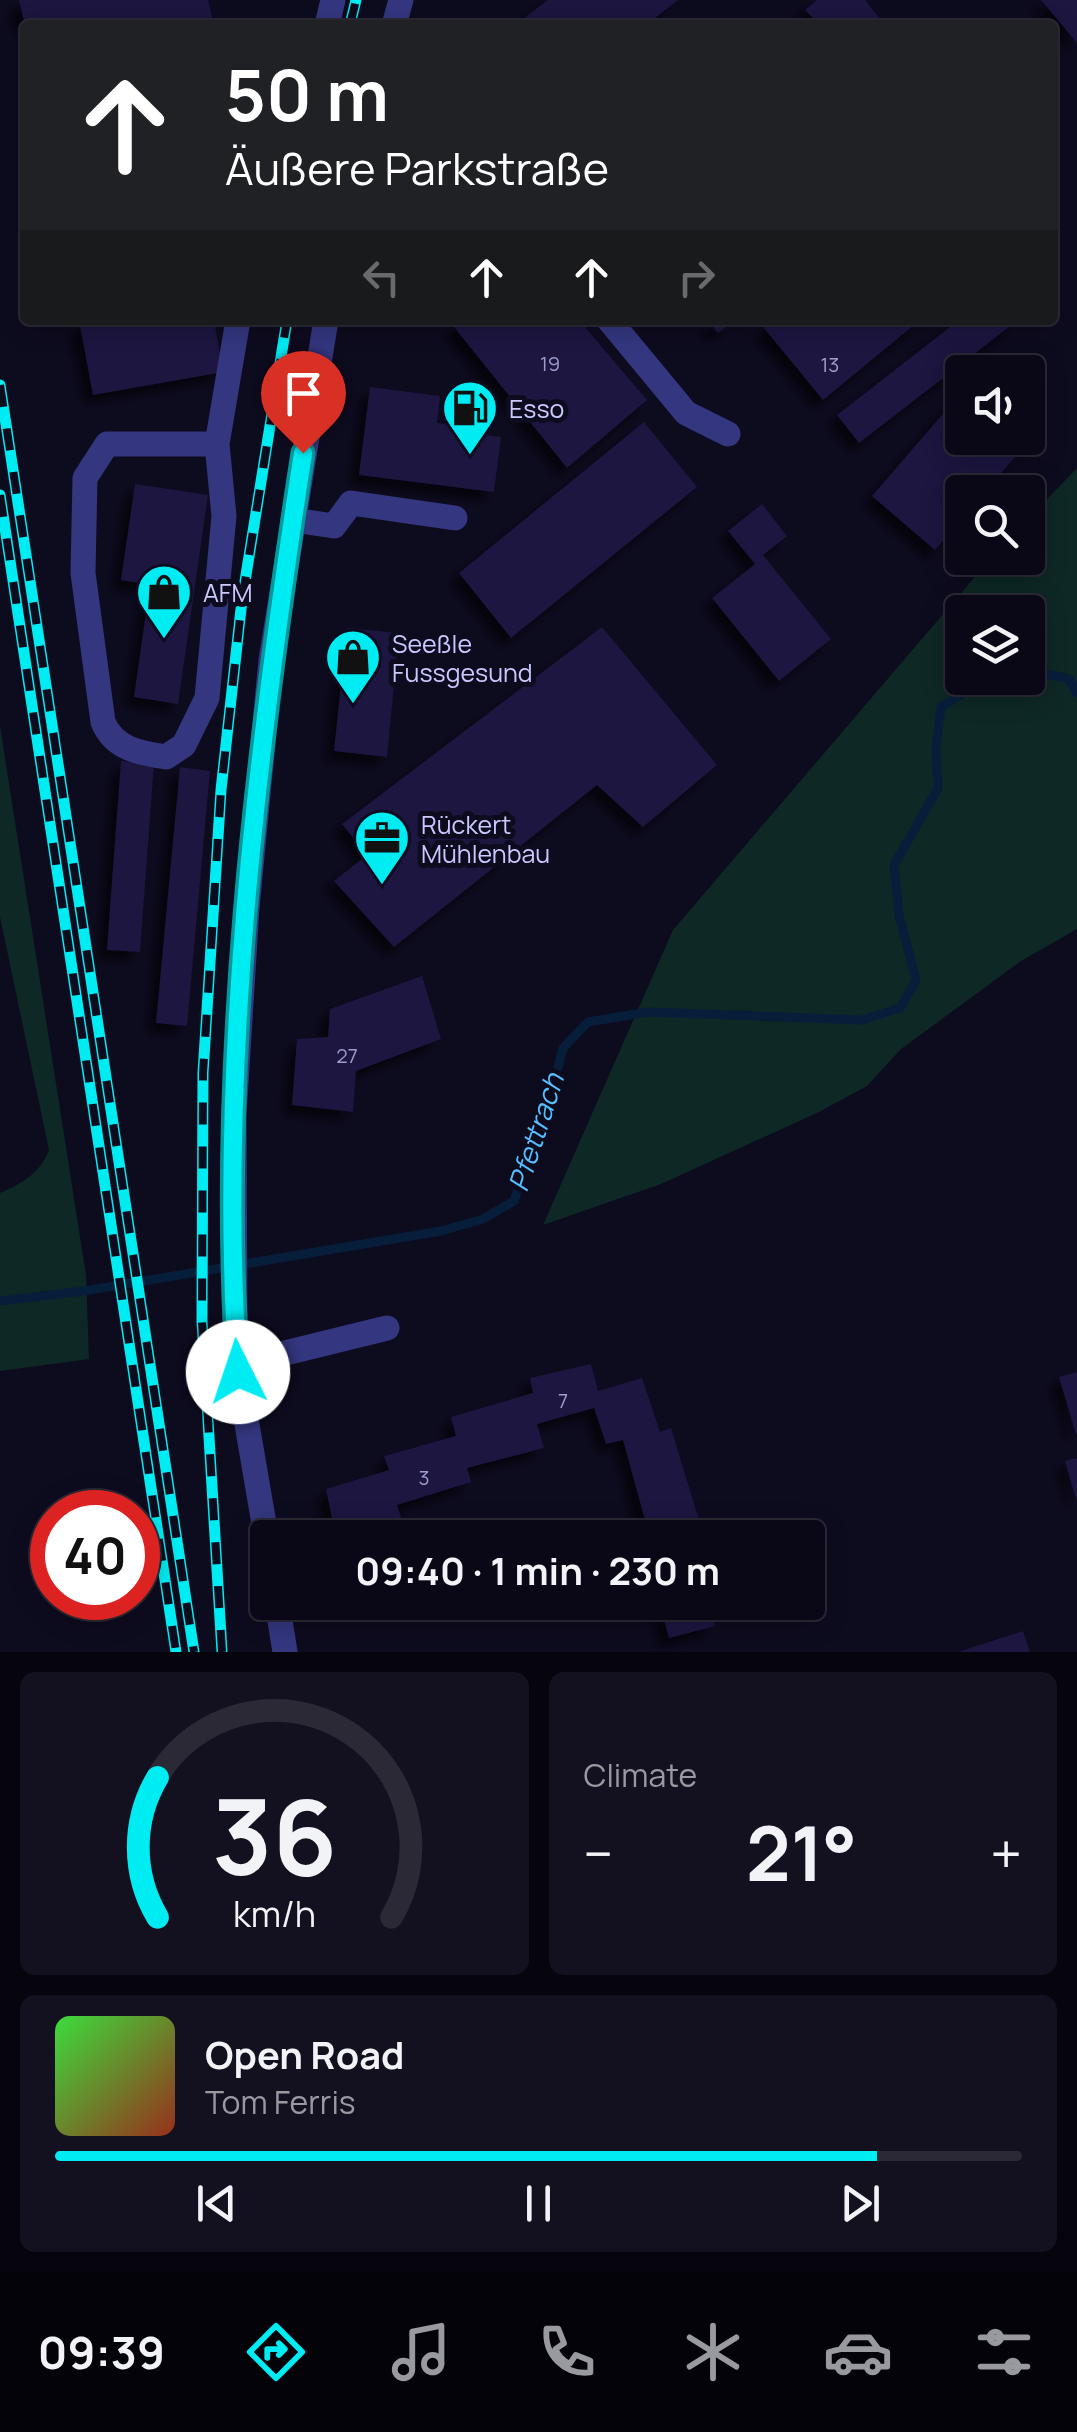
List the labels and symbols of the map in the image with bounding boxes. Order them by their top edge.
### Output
house number: 19 [540,350,560,377]
pin [261,351,346,454]
house number: 13 [821,351,839,378]
fuel station icon: Esso [440,378,500,457]
place label: Esso [509,391,564,426]
shop icon: AFM [134,562,194,641]
place label: AFM [203,575,252,610]
place label: Seeßle Fussgesund [392,626,533,690]
shop icon: Seeßle Fussgesund [323,627,383,706]
place label: Rückert Mühlenbau [421,807,550,871]
office icon: Rückert Mühlenbau [352,808,412,887]
house number: 27 [336,1042,358,1069]
water label: Pfettrach [498,1067,572,1196]
position arrow [186,1320,290,1424]
house number: 7 [558,1387,568,1414]
house number: 3 [418,1464,430,1491]
speed limit sign: 40 [30,1490,160,1620]

